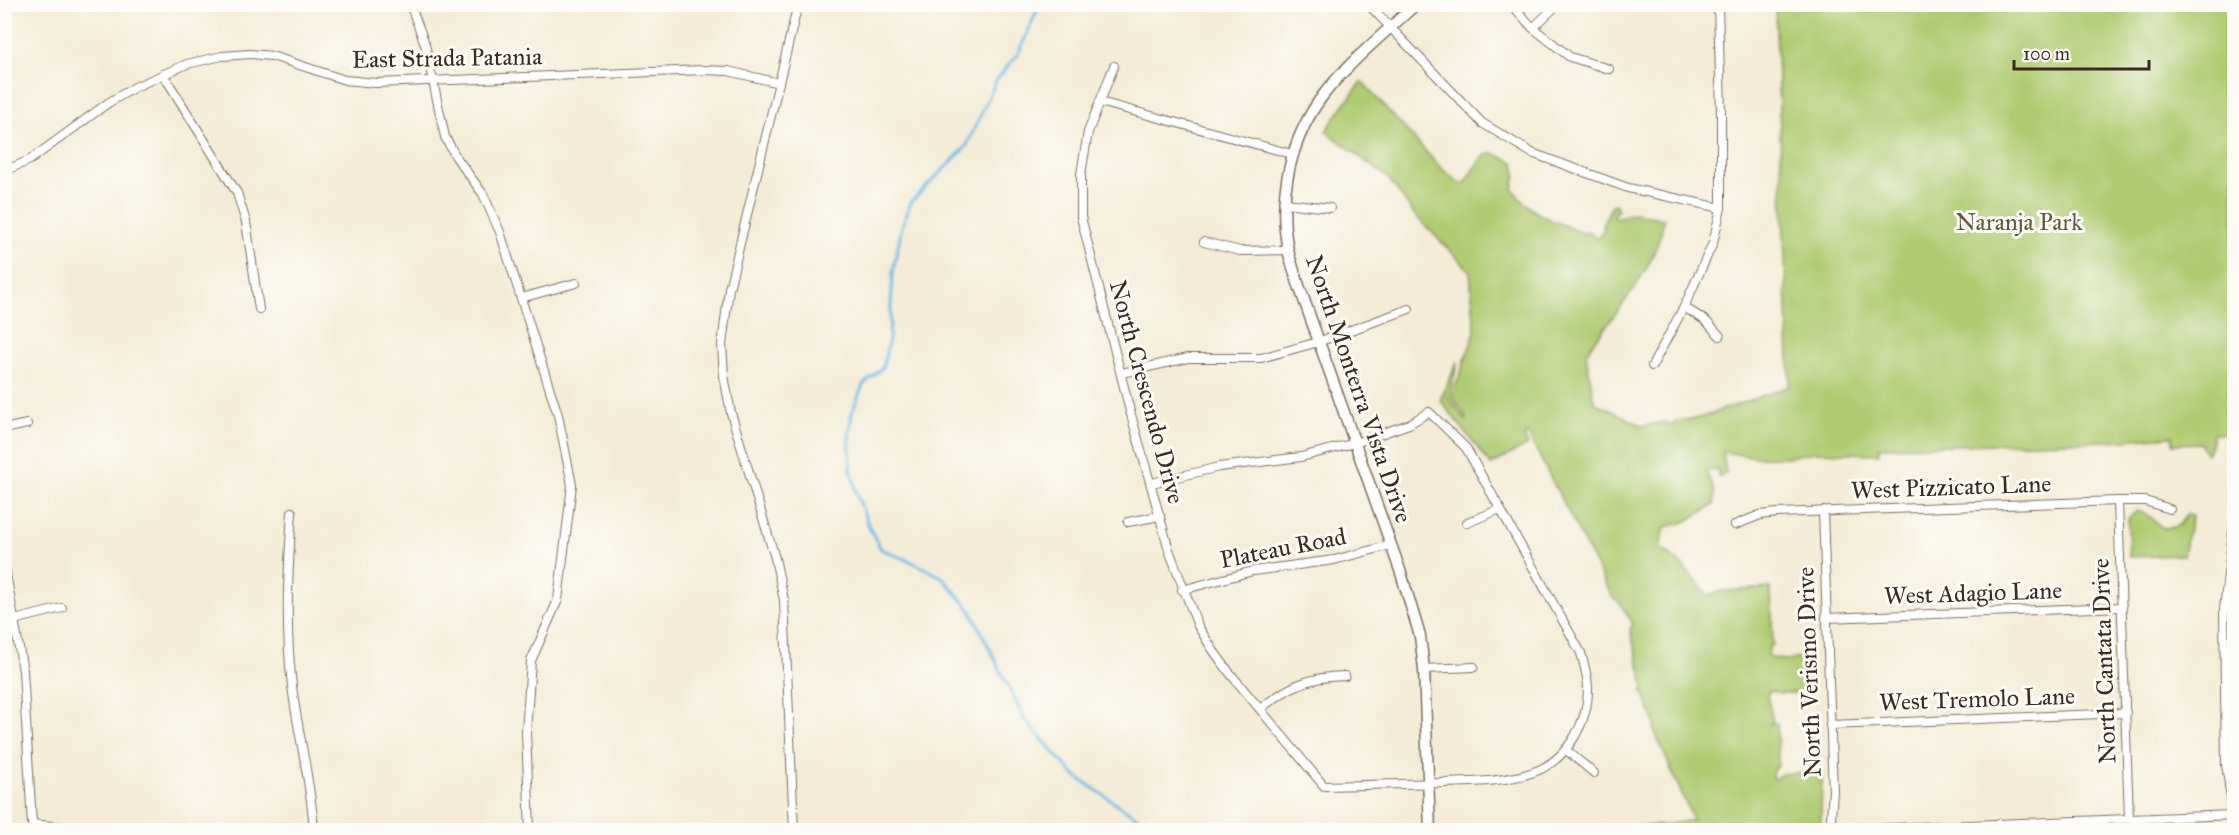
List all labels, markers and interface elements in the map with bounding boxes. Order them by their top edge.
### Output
scale bar [2014,33,2149,71]
street label: East Strada Patania [352,41,543,75]
text: 100 m [2023,43,2070,65]
park label: Naranja Park [1956,207,2083,237]
street label: North Monterra Vista Drive [1299,251,1419,527]
street label: North Crescendo Drive [1103,277,1191,507]
street label: West Pizzicato Lane [1850,469,2052,505]
street label: Plateau Road [1217,521,1349,575]
street label: North Cantata Drive [2085,558,2123,764]
street label: North Verismo Drive [1790,566,1828,778]
street label: West Adagio Lane [1883,575,2063,611]
street label: West Tremolo Lane [1879,681,2075,717]

